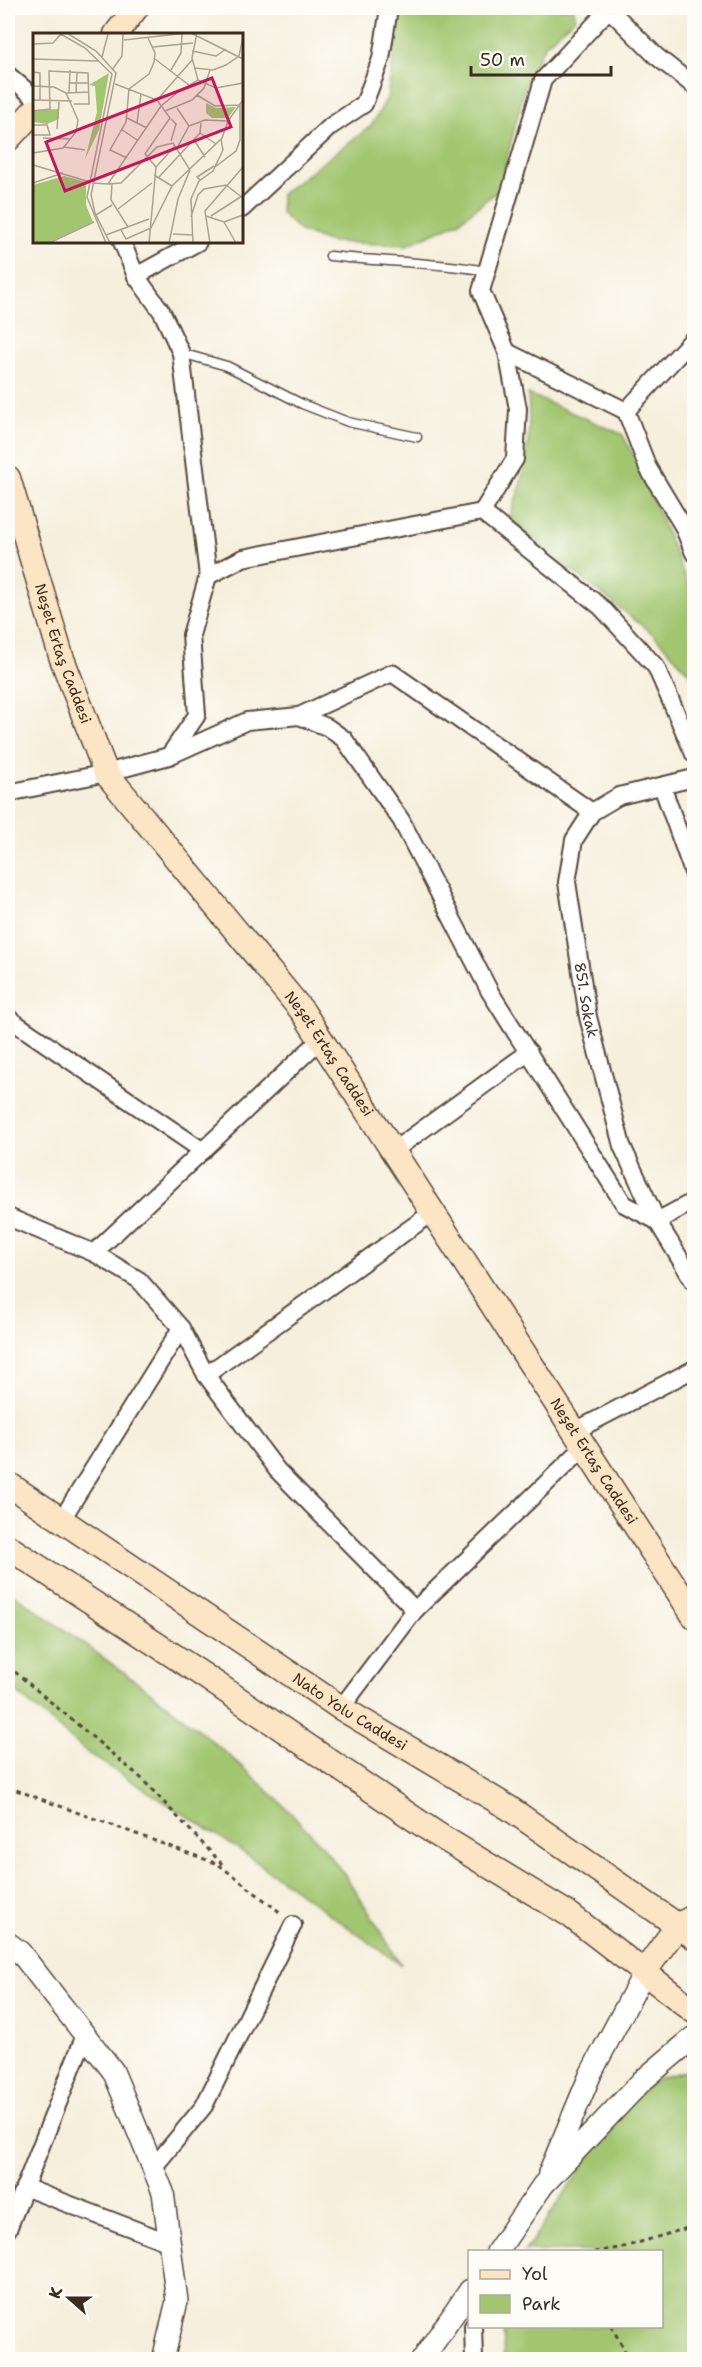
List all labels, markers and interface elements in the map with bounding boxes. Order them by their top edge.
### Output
inset map [33,33,243,243]
scale bar [471,39,610,77]
text: 50 m [480,48,525,72]
street label: Neşet Ertaş Caddesi [30,581,96,727]
street label: 851. Sokak [570,961,603,1040]
street label: Neşet Ertaş Caddesi [280,987,378,1120]
street label: Neşet Ertaş Caddesi [546,1394,642,1528]
street label: Nato Yolu Caddesi [289,1668,411,1755]
legend [468,2250,663,2328]
text: Yol [522,2262,548,2286]
north arrow [39,2268,99,2328]
text: K [44,2284,67,2302]
text: Park [522,2292,561,2316]

